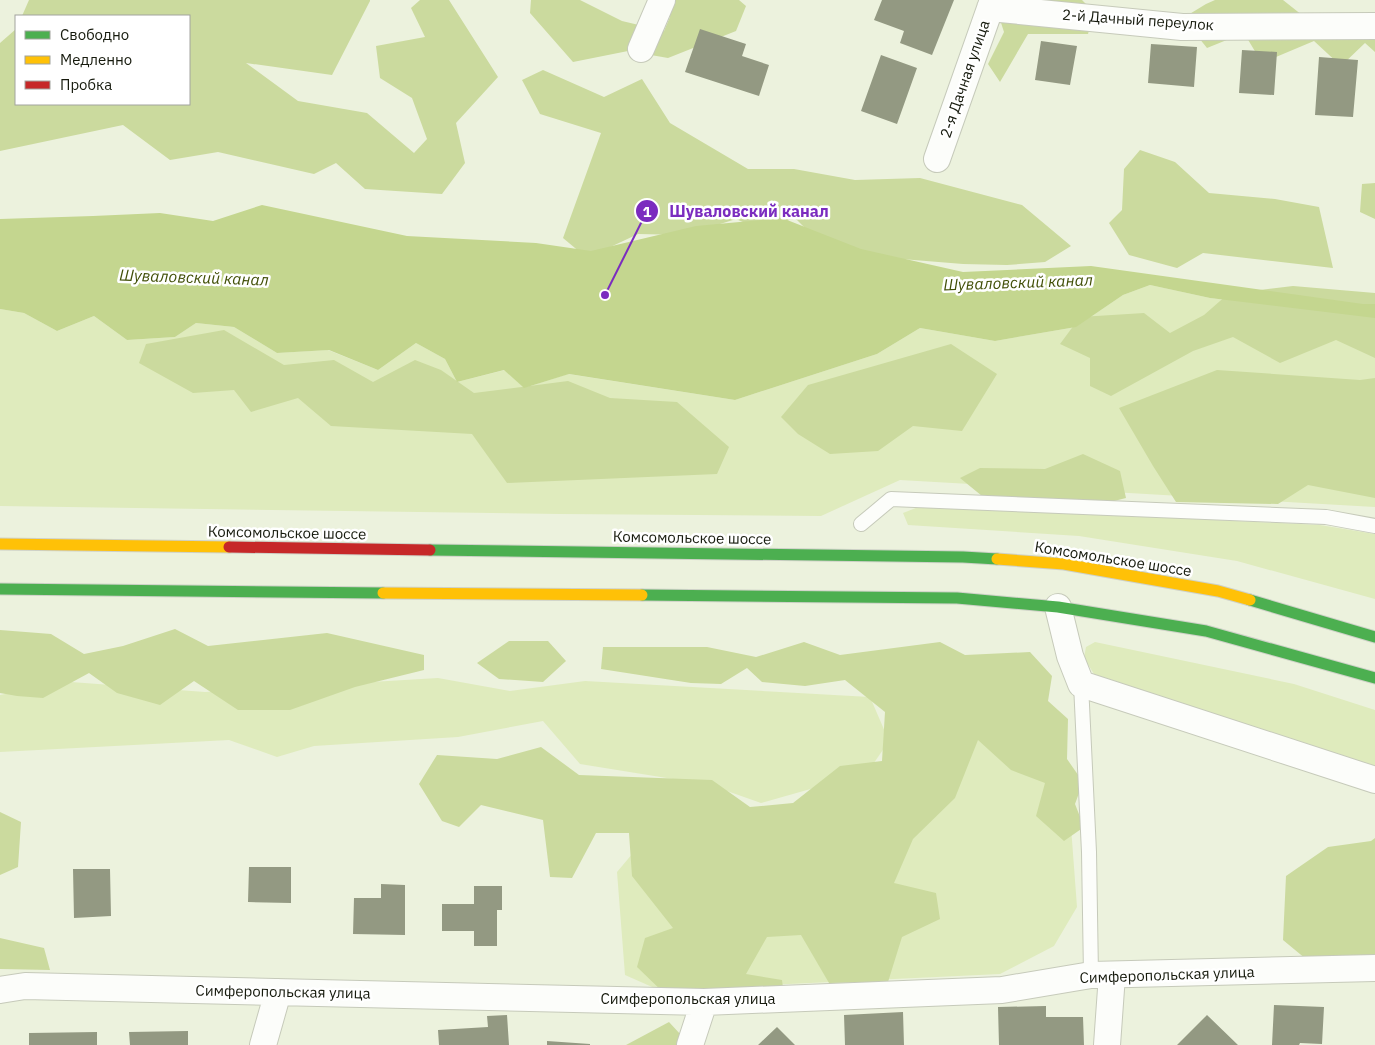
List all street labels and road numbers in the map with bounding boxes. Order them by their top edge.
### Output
street label: 2-й Дачный переулок [1061,5,1215,34]
street label: 2-я Дачная улица [935,17,994,140]
street label: Комсомольское шоссе [208,522,366,543]
street label: Комсомольское шоссе [613,527,771,548]
street label: Комсомольское шоссе [1033,537,1193,580]
street label: Симферопольская улица [1079,962,1255,987]
street label: Симферопольская улица [195,980,371,1003]
street label: Симферопольская улица [600,989,776,1008]

